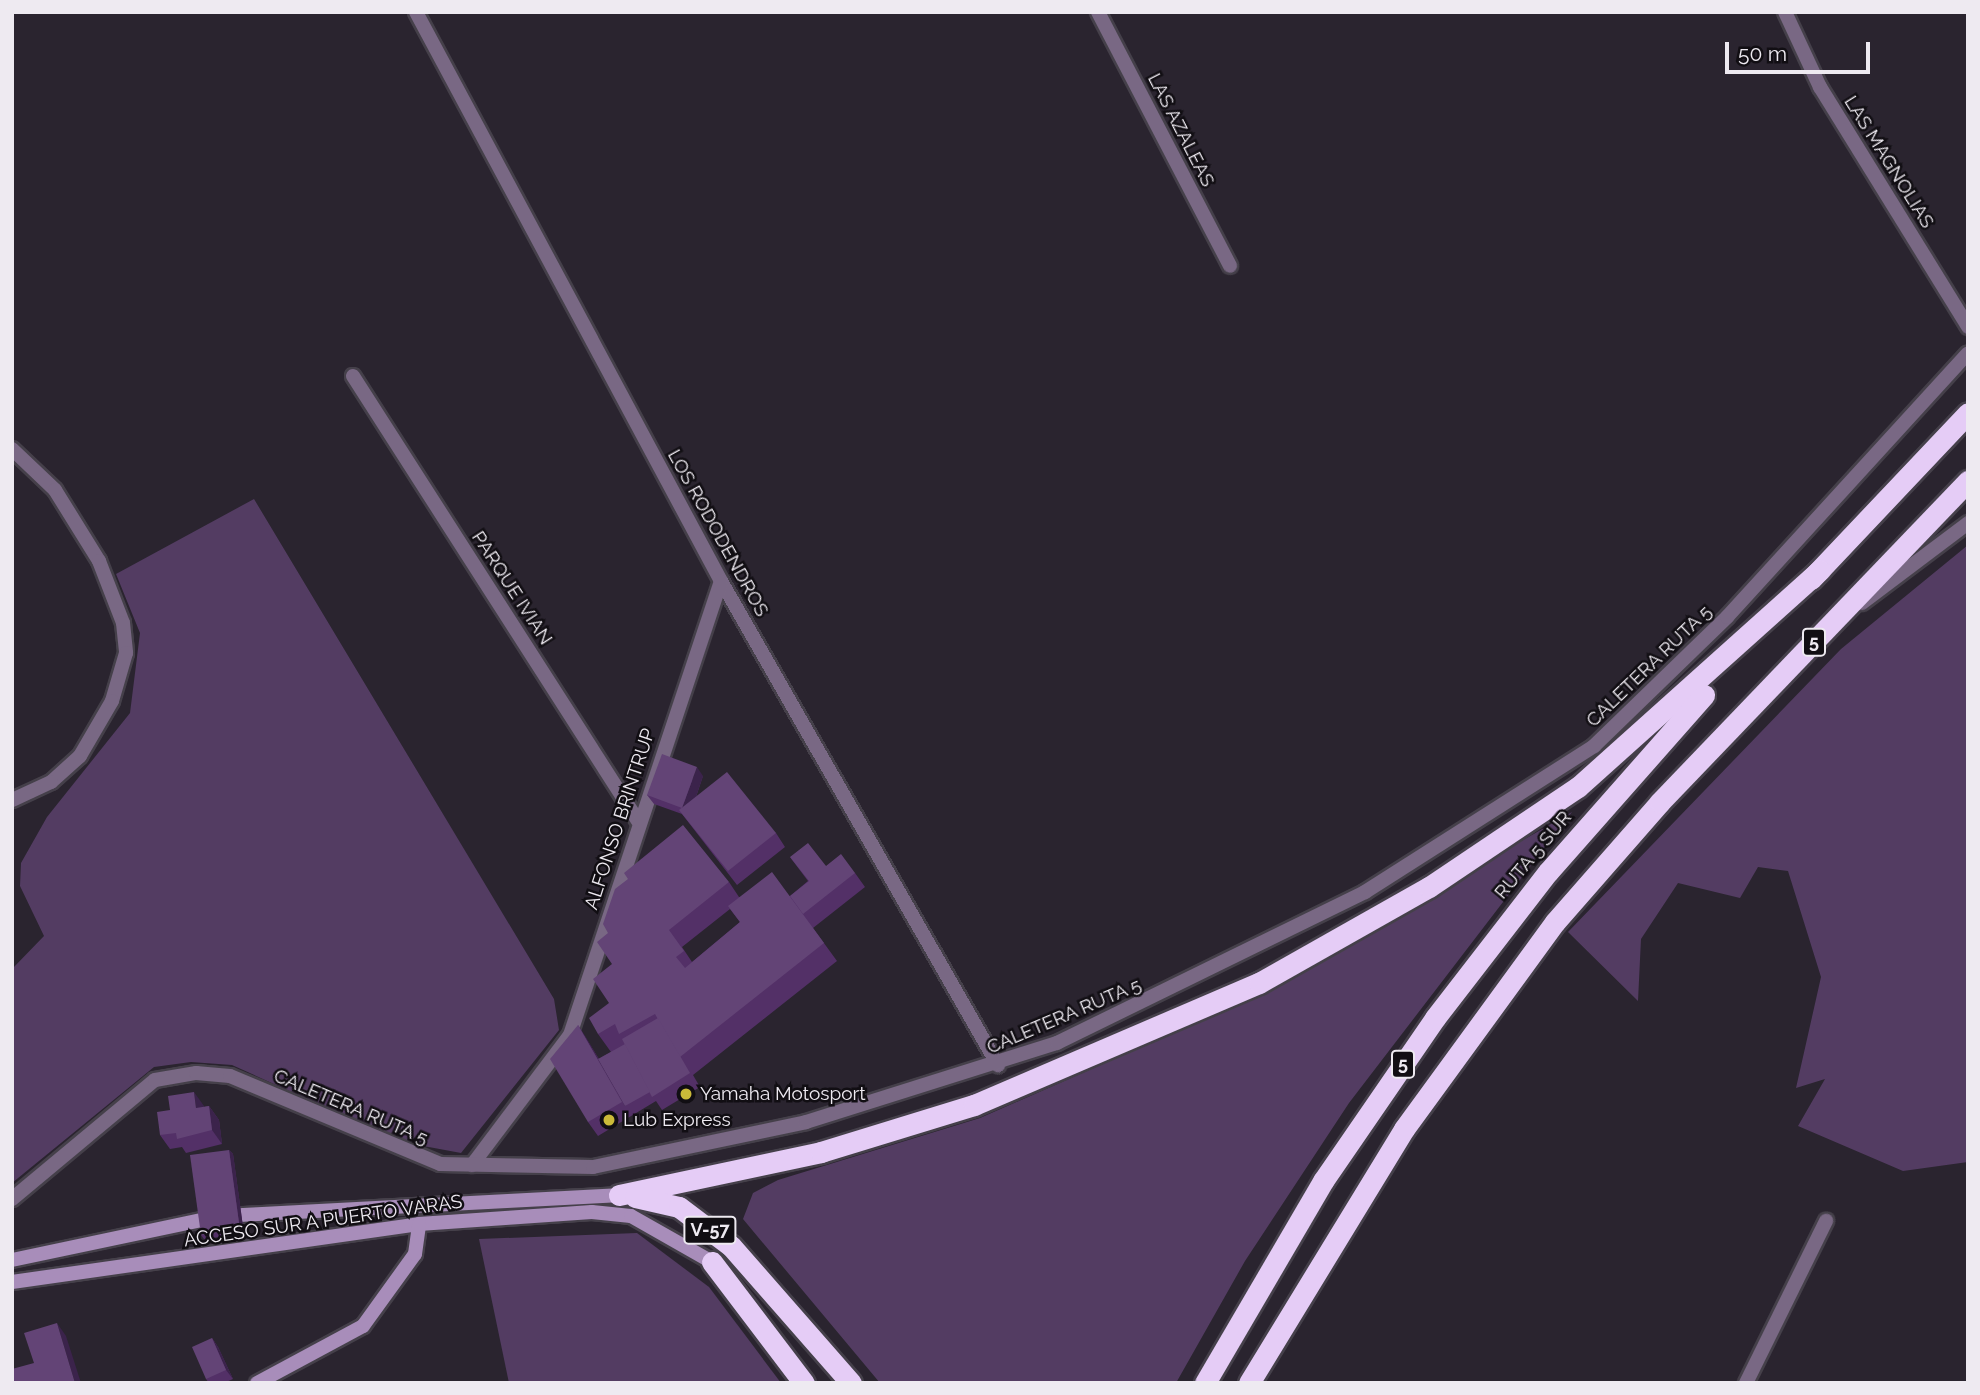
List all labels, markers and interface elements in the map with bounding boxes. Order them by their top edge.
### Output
scale bar [1728,28,1873,72]
text: 50 m [1738,41,1787,66]
street label: LAS AZALEAS [1143,69,1219,191]
street label: LAS MAGNOLIAS [1839,92,1939,232]
street label: LOS RODODENDROS [663,446,773,620]
street label: PARQUE IVIAN [467,527,557,649]
street label: CALETERA RUTA 5 [1581,600,1717,732]
road number: 5 [1802,628,1826,656]
street label: ALFONSO BRINTRUP [580,726,660,912]
street label: RUTA 5 SUR [1489,806,1577,904]
street label: CALETERA RUTA 5 [983,973,1145,1059]
road number: 5 [1391,1050,1415,1078]
street label: CALETERA RUTA 5 [270,1064,432,1150]
place label: Yamaha Motosport [700,1083,866,1105]
marker: Yamaha Motosport [678,1086,694,1102]
place label: Lub Express [623,1109,731,1131]
marker: Lub Express [601,1112,617,1128]
street label: ACCESO SUR A PUERTO VARAS [181,1190,465,1252]
road number: V-57 [682,1216,738,1245]

